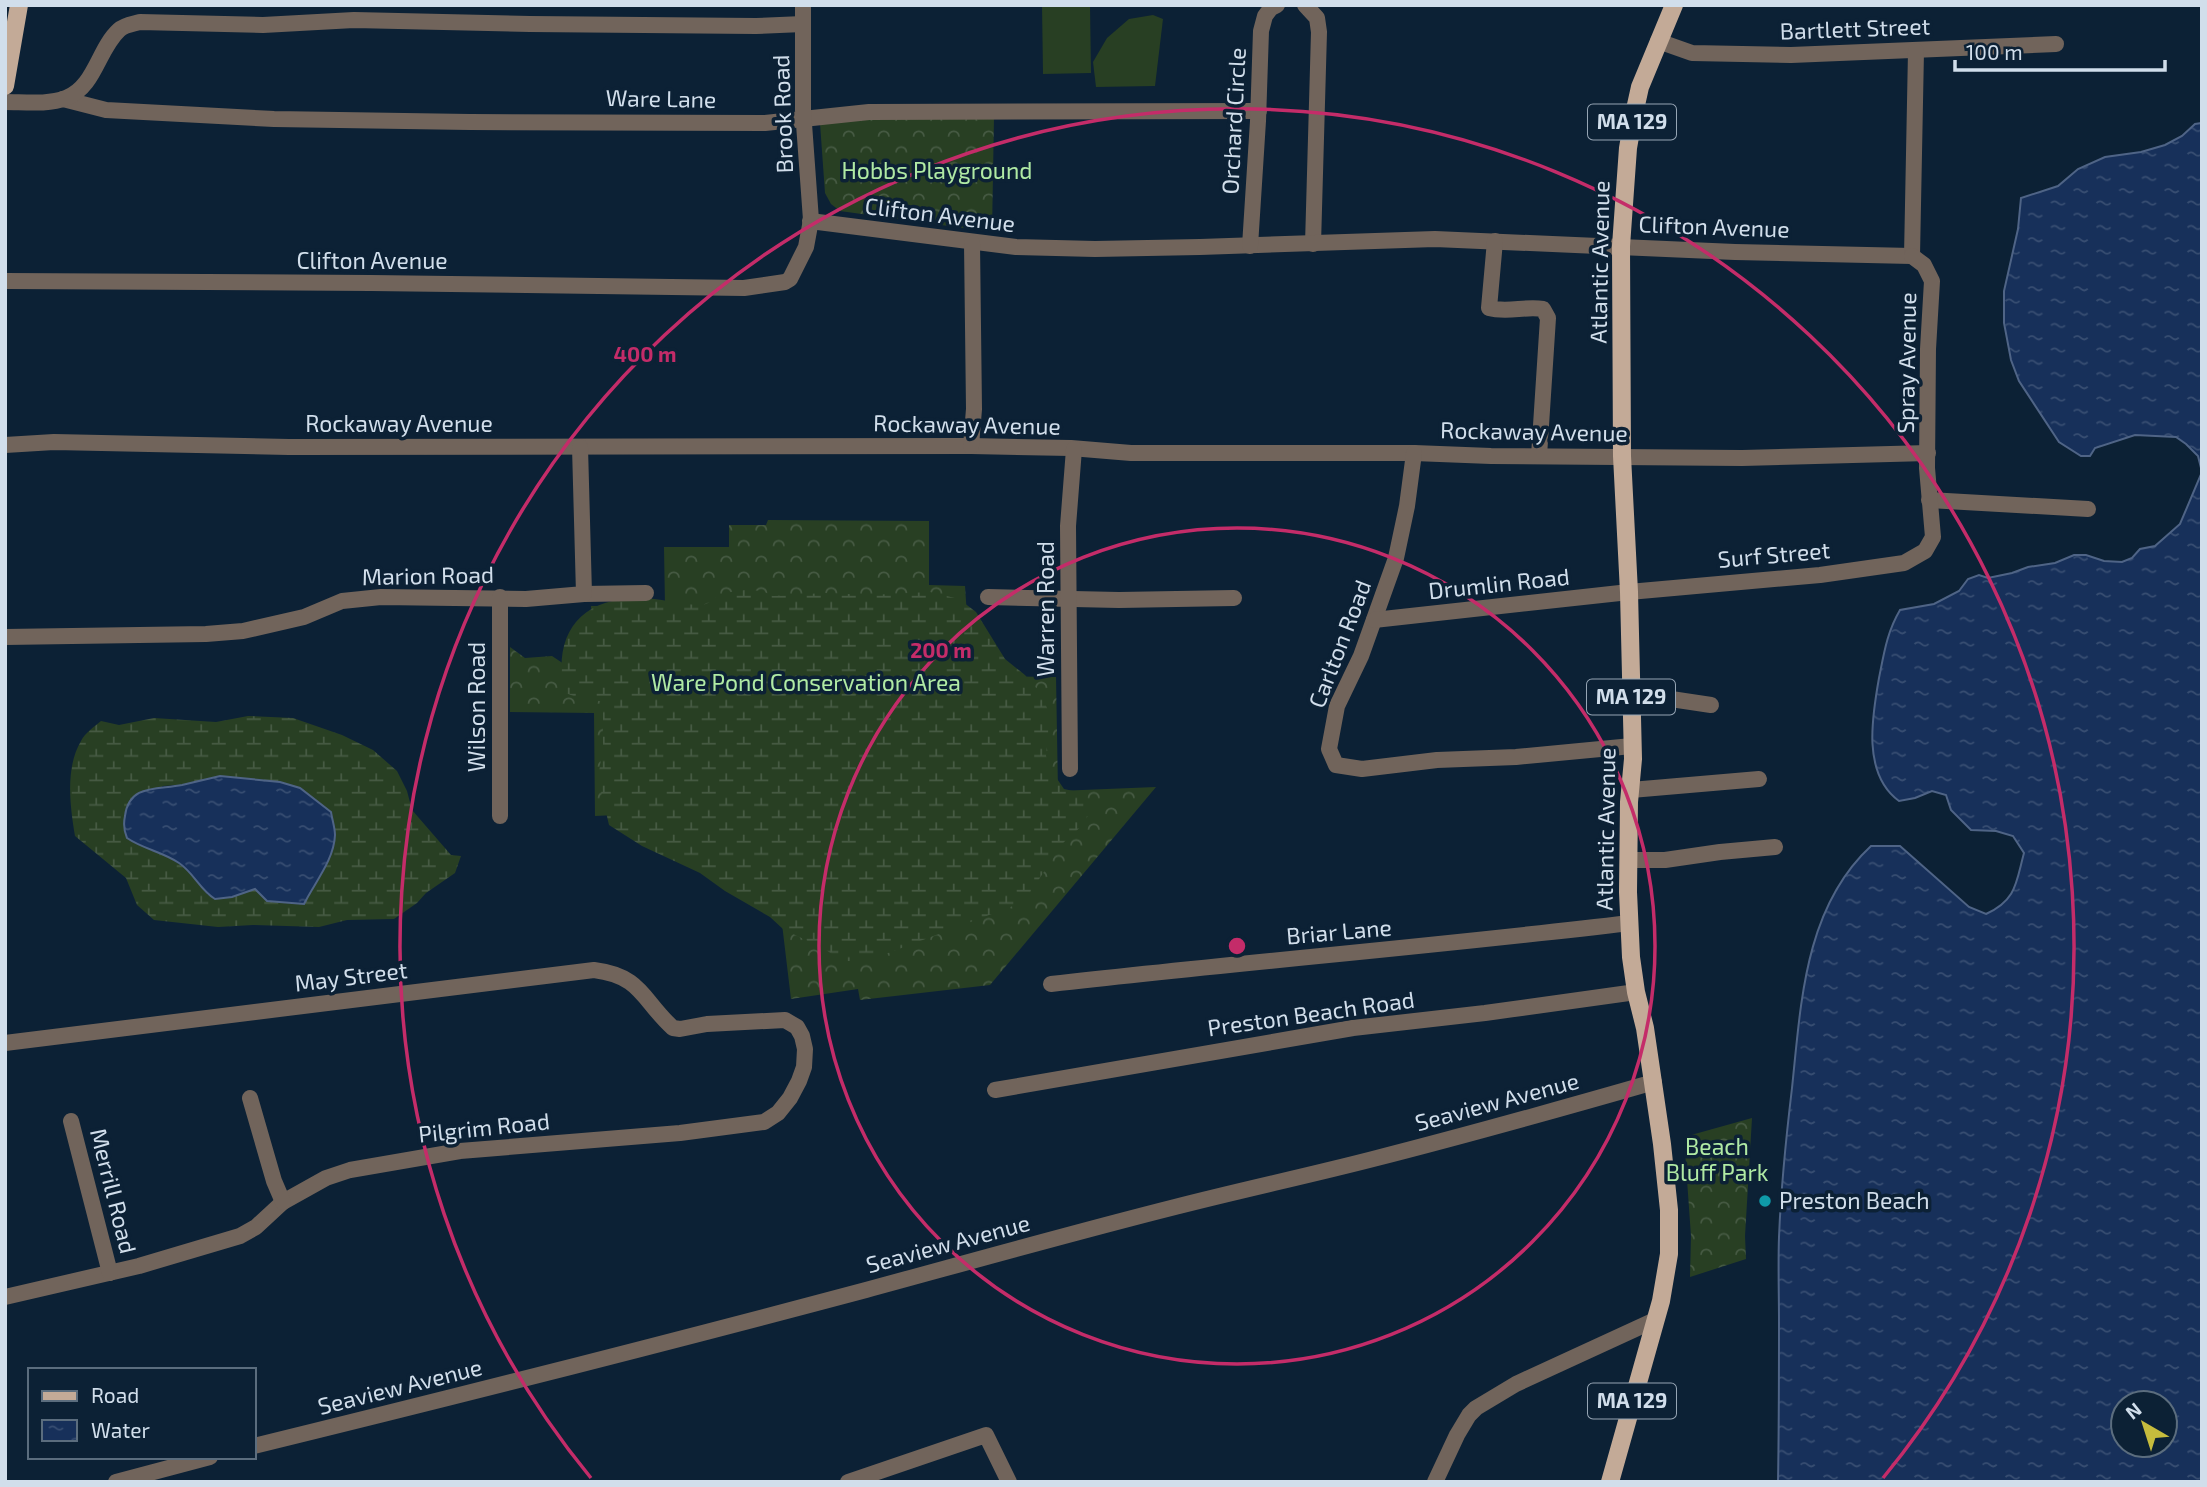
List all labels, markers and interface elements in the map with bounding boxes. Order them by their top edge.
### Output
street label: Bartlett Street [1779,11,1931,45]
scale bar [1955,28,2165,72]
text: 100 m [1966,39,2023,64]
street label: Orchard Circle [1215,47,1251,195]
street label: Brook Road [766,54,798,174]
street label: Ware Lane [605,83,717,113]
road number: MA 129 [1588,104,1676,140]
park label: Hobbs Playground [841,156,1033,184]
street label: Atlantic Avenue [1584,180,1614,344]
street label: Clifton Avenue [863,191,1017,237]
street label: Clifton Avenue [1638,209,1790,243]
street label: Clifton Avenue [296,246,448,274]
street label: Spray Avenue [1891,292,1921,434]
text: 400 m [614,341,676,366]
street label: Rockaway Avenue [873,408,1061,440]
street label: Rockaway Avenue [305,409,493,437]
street label: Rockaway Avenue [1440,415,1628,447]
street label: Surf Street [1717,535,1831,573]
street label: Warren Road [1031,541,1059,677]
street label: Marion Road [362,560,494,590]
street label: Drumlin Road [1427,562,1571,604]
street label: Carlton Road [1302,576,1376,712]
text: 200 m [910,637,972,662]
street label: Wilson Road [462,642,490,772]
park label: Ware Pond Conservation Area [651,668,961,696]
road number: MA 129 [1587,680,1675,714]
street label: Atlantic Avenue [1590,747,1620,911]
street label: Briar Lane [1285,912,1393,950]
centre of rings [1225,934,1249,958]
street label: May Street [293,955,409,997]
street label: Preston Beach Road [1206,985,1416,1041]
street label: Seaview Avenue [1412,1066,1582,1136]
street label: Pilgrim Road [417,1106,551,1148]
street label: Merrill Road [85,1125,143,1256]
park label: Beach Bluff Park [1666,1132,1769,1186]
place label: Preston Beach [1779,1186,1930,1214]
marker: Preston Beach [1757,1193,1773,1209]
street label: Seaview Avenue [863,1208,1033,1278]
street label: Seaview Avenue [315,1352,485,1420]
legend [28,1368,256,1459]
text: Road [91,1382,139,1407]
road number: MA 129 [1588,1384,1676,1418]
north arrow [2109,1389,2179,1459]
text: N [2120,1397,2146,1424]
text: Water [91,1417,150,1442]

